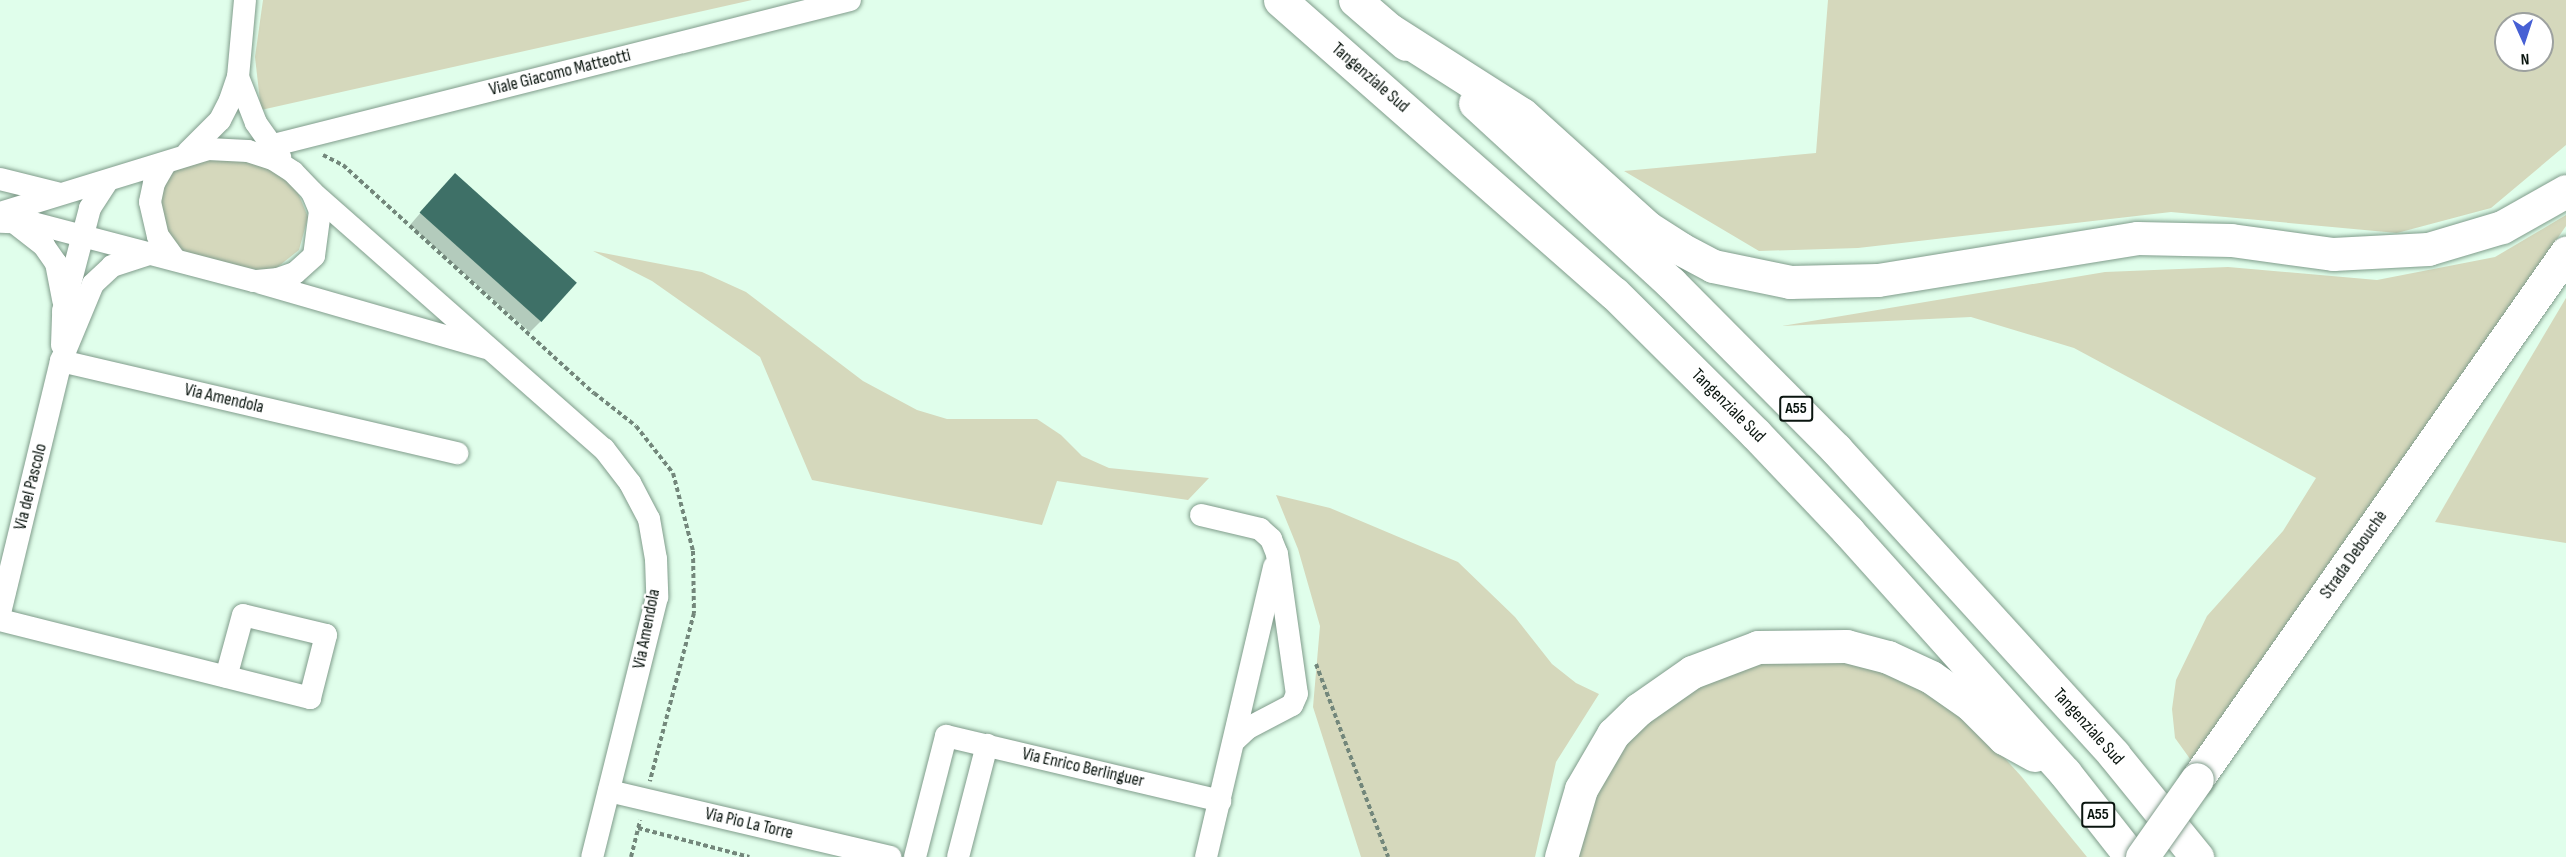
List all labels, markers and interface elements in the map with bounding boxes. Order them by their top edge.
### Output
north arrow [2494,12,2554,72]
street label: Tangenziale Sud [1327,38,1413,118]
street label: Viale Giacomo Matteotti [487,45,633,101]
text: N [2520,49,2530,68]
street label: Tangenziale Sud [1687,365,1769,447]
street label: Via Amendola [182,379,266,419]
road number: A55 [1778,396,1814,422]
street label: Via del Pascolo [10,442,52,532]
street label: Strada Debouchè [2316,507,2392,603]
street label: Via Amendola [629,587,665,671]
street label: Tangenziale Sud [2048,684,2128,770]
street label: Via Enrico Berlinguer [1020,743,1146,793]
road number: A55 [2080,802,2116,828]
street label: Via Pio La Torre [703,803,795,845]

